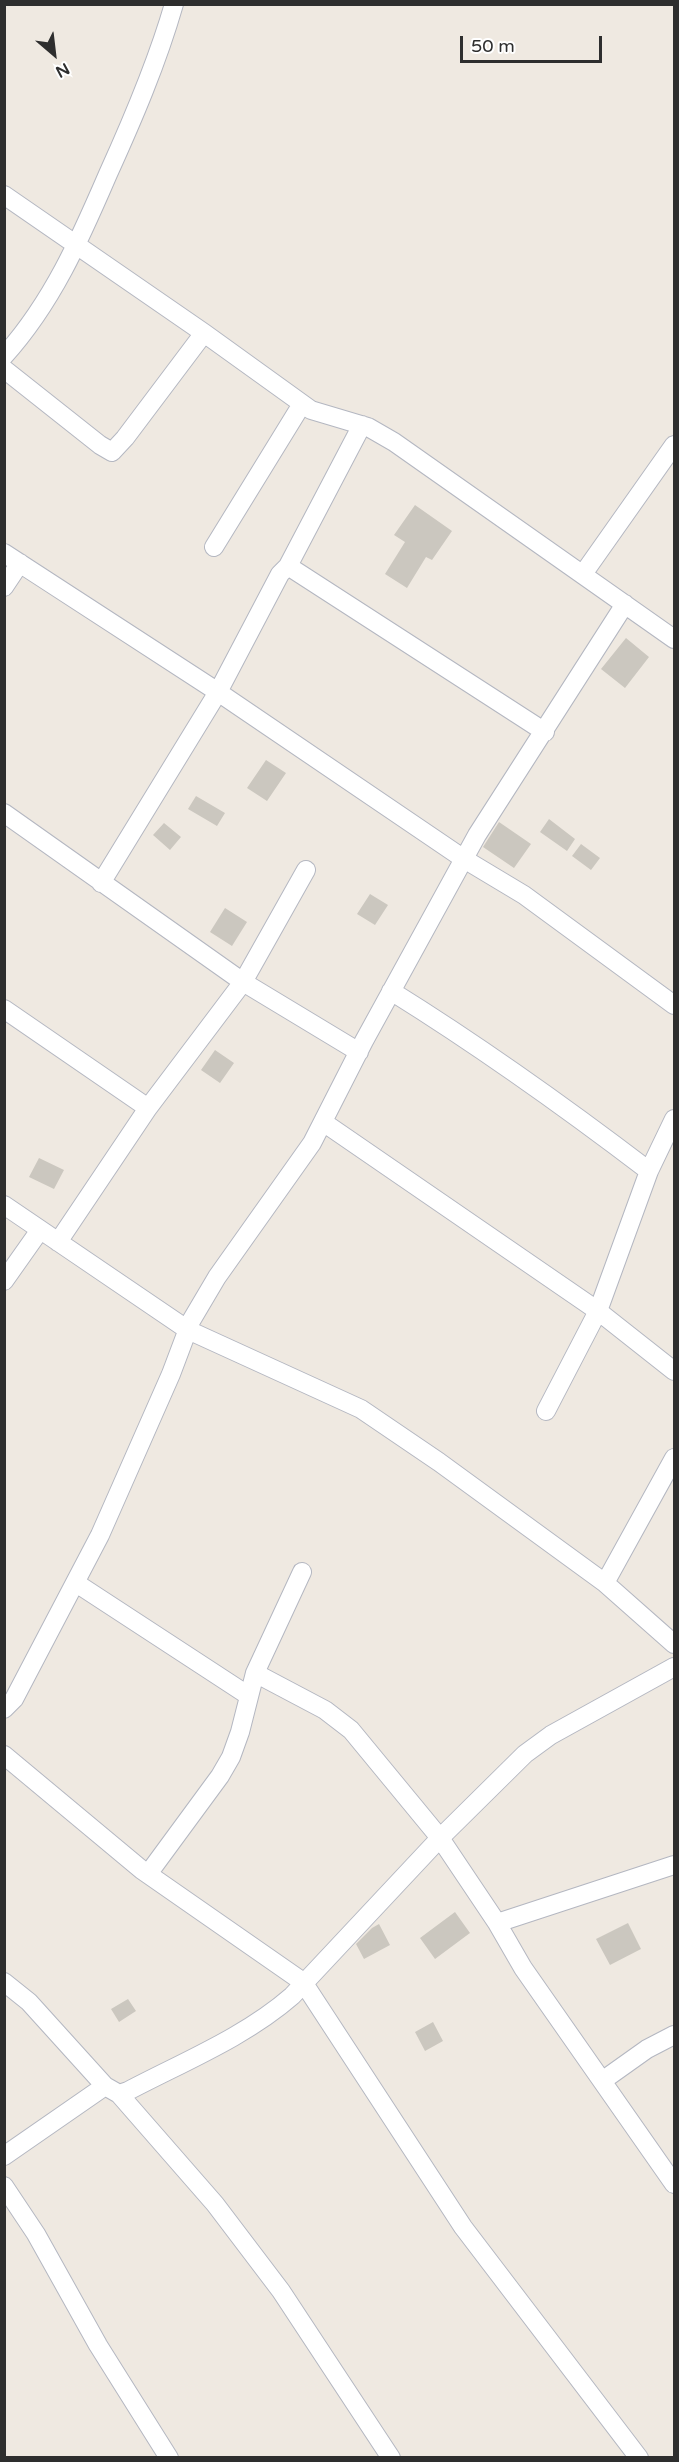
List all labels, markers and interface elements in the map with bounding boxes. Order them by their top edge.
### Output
north arrow [24,24,84,84]
scale bar [463,24,606,62]
text: 50 m [471,35,515,57]
text: N [52,58,73,82]

